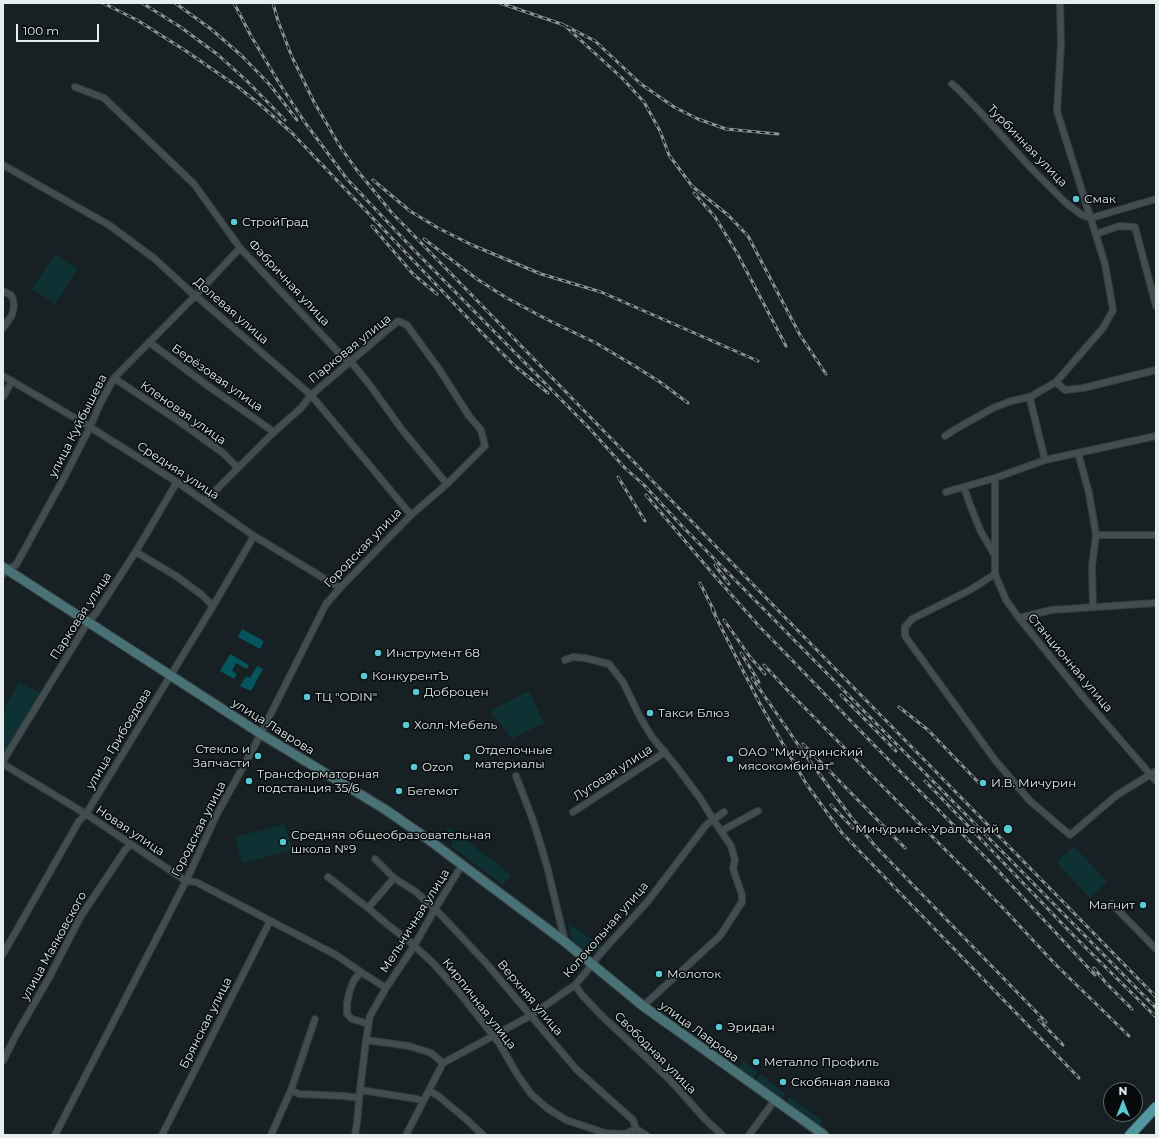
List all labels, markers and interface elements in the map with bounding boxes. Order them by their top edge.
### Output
scale bar [18,16,101,42]
text: 100 m [23,23,59,38]
street label: Турбинная улица [984,102,1070,190]
place label: Смак [1084,192,1116,206]
marker: Смак [1071,194,1081,204]
place label: СтройГрад [242,215,309,229]
marker: СтройГрад [229,217,239,227]
street label: Фабричная улица [245,237,333,329]
street label: Долевая улица [191,275,271,347]
street label: Парковая улица [306,311,394,387]
street label: Берёзовая улица [169,341,265,415]
street label: улица Куйбышева [46,372,110,480]
street label: Кленовая улица [137,378,229,448]
street label: Средняя улица [134,439,222,503]
street label: Городская улица [321,505,405,591]
street label: Парковая улица [47,569,115,663]
street label: Станционная улица [1025,611,1115,715]
place label: Инструмент 68 [386,646,480,660]
marker: Инструмент 68 [373,648,383,658]
place label: КонкурентЪ [372,669,448,683]
marker: КонкурентЪ [359,671,369,681]
place label: Доброцен [424,685,488,699]
street label: улица Грибоедова [83,686,155,792]
marker: Доброцен [411,687,421,697]
place label: ТЦ "ODIN" [315,690,377,704]
marker: ТЦ "ODIN" [302,692,312,702]
street label: улица Лаврова [229,696,317,758]
place label: Такси Блюз [658,706,730,720]
marker: Такси Блюз [645,708,655,718]
place label: Холл-Мебель [414,718,497,732]
marker: Холл-Мебель [401,720,411,730]
place label: Стекло и Запчасти [193,742,250,770]
street label: Луговая улица [571,742,655,804]
place label: Отделочные материалы [475,743,553,771]
place label: ОАО "Мичуринский мясокомбинат" [738,745,863,773]
marker: Стекло и Запчасти [253,751,263,761]
marker: Отделочные материалы [462,752,472,762]
marker: ОАО "Мичуринский мясокомбинат" [725,754,735,764]
place label: Ozon [422,760,454,774]
marker: Ozon [409,762,419,772]
place label: Трансформаторная подстанция 35/6 [257,767,379,795]
marker: Трансформаторная подстанция 35/6 [244,776,254,786]
place label: И.В. Мичурин [991,776,1076,790]
marker: И.В. Мичурин [978,778,988,788]
street label: Городская улица [169,779,229,879]
place label: Бегемот [407,784,459,798]
marker: Бегемот [394,786,404,796]
street label: Новая улица [93,803,167,859]
place label: Мичуринск-Уральский [855,822,999,836]
marker: Мичуринск-Уральский [1002,823,1014,835]
place label: Средняя общеобразовательная школа №9 [291,828,491,856]
marker: Средняя общеобразовательная школа №9 [278,837,288,847]
street label: Мельничная улица [377,866,453,976]
street label: Колокольная улица [560,879,652,981]
street label: улица Маяковского [18,889,90,1003]
place label: Магнит [1089,898,1135,912]
marker: Магнит [1138,900,1148,910]
street label: Кирпичная улица [439,956,519,1052]
street label: Верхняя улица [494,957,566,1039]
place label: Молоток [667,967,721,981]
marker: Молоток [654,969,664,979]
street label: Брянская улица [177,975,235,1071]
street label: улица Лаврова [657,998,741,1066]
street label: Свободная улица [611,1009,699,1097]
place label: Эридан [727,1020,775,1034]
marker: Эридан [714,1022,724,1032]
place label: Металло Профиль [764,1055,879,1069]
marker: Металло Профиль [751,1057,761,1067]
place label: Скобяная лавка [791,1075,890,1089]
marker: Скобяная лавка [778,1077,788,1087]
north arrow [1103,1082,1143,1122]
text: N [1119,1084,1127,1098]

